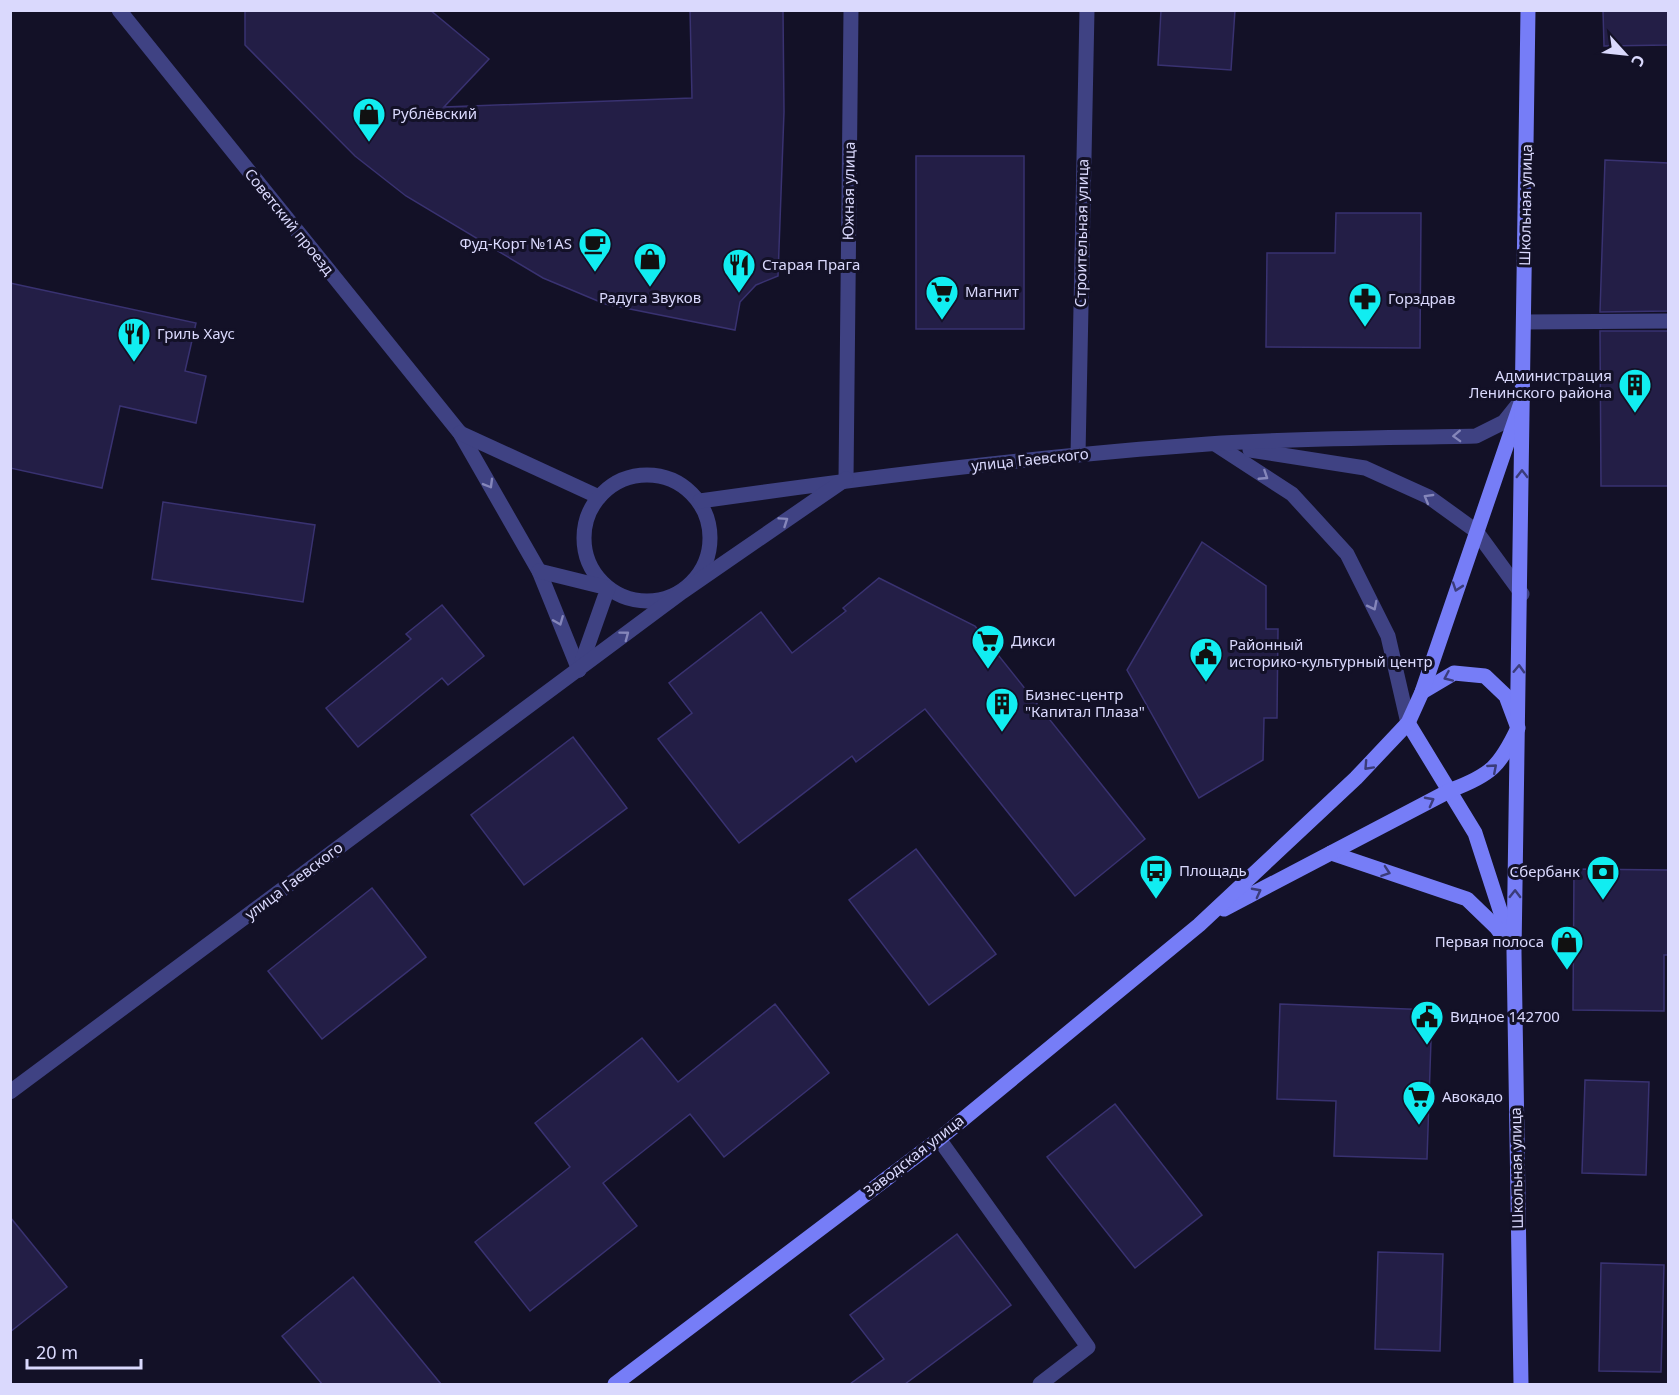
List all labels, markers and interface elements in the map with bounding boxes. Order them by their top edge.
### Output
north arrow [1595,24,1655,84]
text: С [1626,51,1651,70]
shop icon: Рублёвский [351,96,387,143]
place label: Рублёвский [392,103,477,123]
street label: Южная улица [837,141,859,241]
street label: Школьная улица [1514,144,1536,266]
street label: Строительная улица [1070,159,1092,307]
street label: Советский проезд [241,164,339,279]
cafe icon: Фуд-Корт №1AS [577,226,613,273]
place label: Фуд-Корт №1AS [459,233,572,253]
shop icon: Радуга Звуков [632,241,668,288]
restaurant icon: Старая Прага [721,247,757,294]
place label: Старая Прага [762,254,860,274]
supermarket icon: Магнит [924,274,960,321]
place label: Магнит [965,281,1019,301]
pharmacy icon: Горздрав [1347,281,1383,328]
place label: Радуга Звуков [599,287,701,307]
place label: Горздрав [1388,288,1455,308]
restaurant icon: Гриль Хаус [116,316,152,363]
place label: Гриль Хаус [157,323,235,343]
place label: Администрация Ленинского района [1469,365,1612,402]
building icon: Администрация Ленинского района [1617,367,1653,414]
one-way arrow [1452,430,1461,443]
street label: улица Гаевского [970,443,1090,475]
one-way arrow [1258,468,1268,480]
one-way arrow [1516,470,1528,479]
one-way arrow [482,478,493,488]
one-way arrow [1424,494,1434,505]
one-way arrow [777,517,788,528]
one-way arrow [1452,581,1465,592]
one-way arrow [1366,600,1377,610]
one-way arrow [552,614,564,625]
supermarket icon: Дикси [970,623,1006,670]
place label: Дикси [1011,630,1056,650]
one-way arrow [619,631,630,642]
place label: Районный историко-культурный центр [1229,634,1433,671]
public building icon: Районный историко-культурный центр [1188,636,1224,683]
one-way arrow [1513,665,1526,674]
one-way arrow [1444,670,1455,682]
place label: Бизнес-центр "Капитал Плаза" [1025,684,1145,721]
building icon: Бизнес-центр "Капитал Плаза" [984,686,1020,733]
one-way arrow [1364,759,1375,769]
one-way arrow [1486,764,1497,775]
one-way arrow [1424,797,1434,808]
street label: улица Гаевского [240,837,347,924]
bus stop icon: Площадь [1138,853,1174,900]
bank icon: Сбербанк [1585,854,1621,901]
place label: Площадь [1179,860,1247,880]
place label: Сбербанк [1510,861,1580,881]
one-way arrow [1380,865,1391,878]
one-way arrow [1251,888,1262,899]
one-way arrow [1509,889,1522,898]
shop icon: Первая полоса [1549,924,1585,971]
place label: Первая полоса [1435,931,1544,951]
public building icon: Видное 142700 [1409,999,1445,1046]
place label: Видное 142700 [1450,1006,1560,1026]
supermarket icon: Авокадо [1401,1079,1437,1126]
place label: Авокадо [1442,1086,1503,1106]
street label: Школьная улица [1505,1107,1527,1229]
street label: Заводская улица [859,1110,968,1201]
scale bar [27,1332,141,1370]
text: 20 m [36,1340,78,1364]

